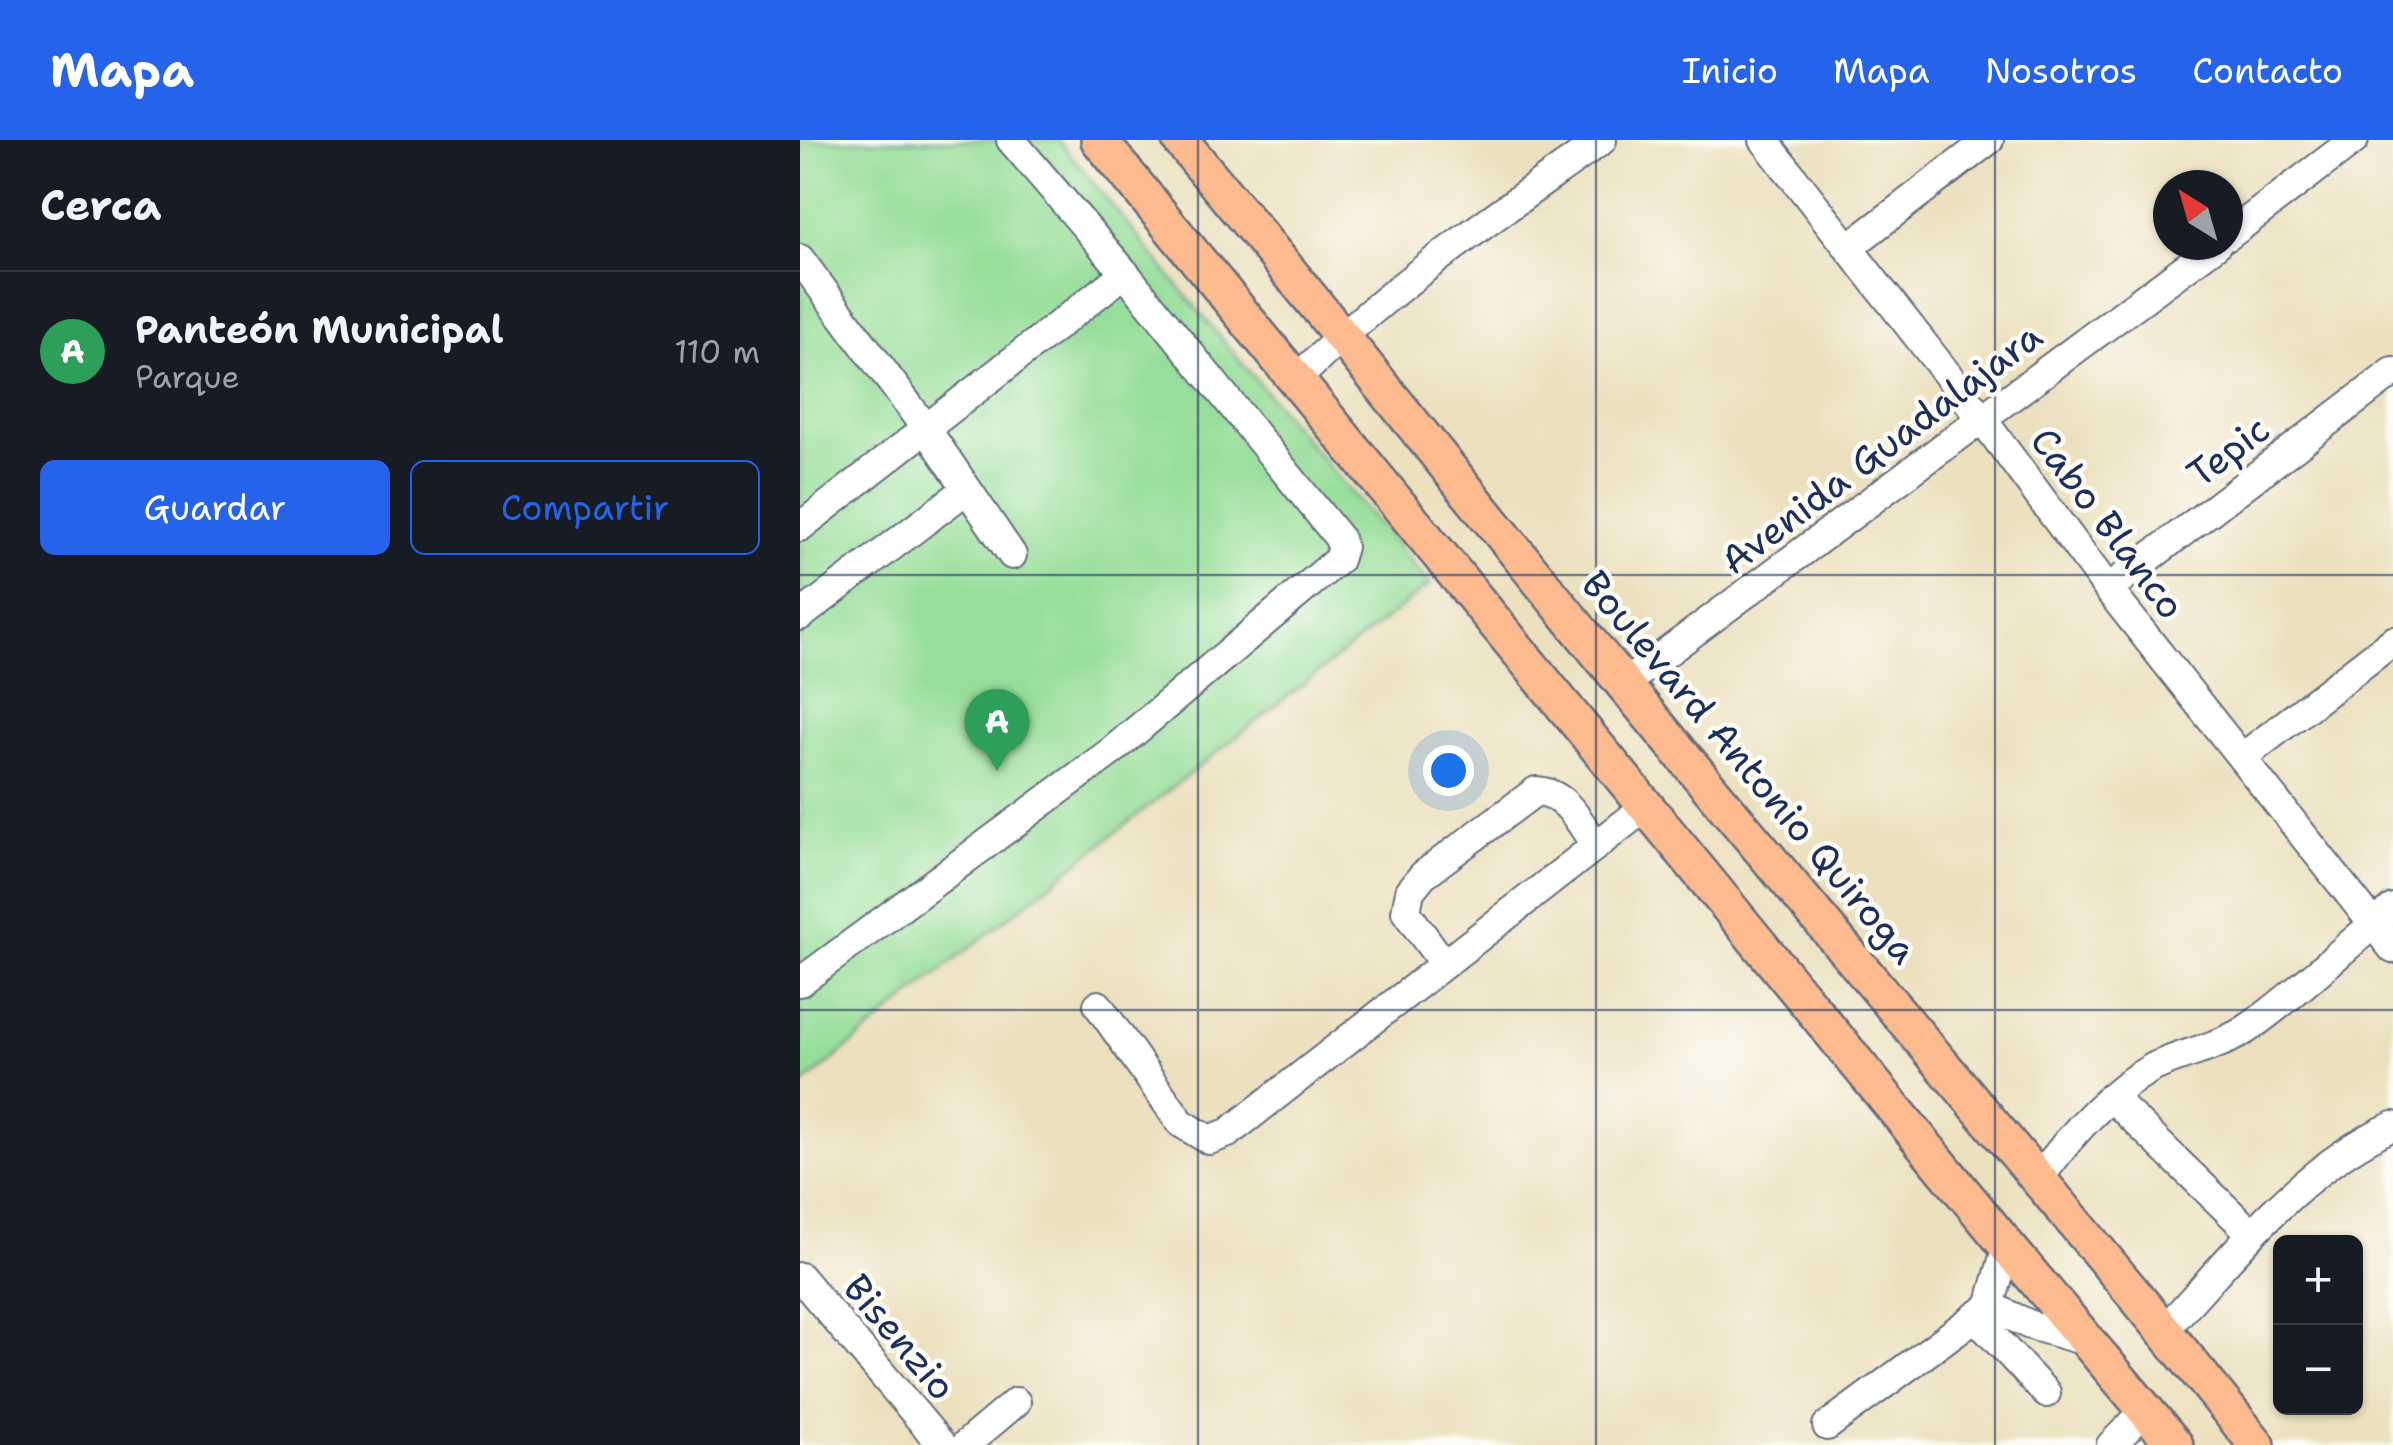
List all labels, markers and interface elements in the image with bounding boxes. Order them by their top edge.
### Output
text: Mapa [50,38,194,102]
text: Inicio [1682,47,1778,94]
text: Mapa [1833,47,1930,94]
text: Nosotros [1985,47,2137,94]
text: Contacto [2192,47,2343,94]
north arrow [2153,170,2243,260]
text: Cerca [40,177,161,233]
text: Panteón Municipal [135,304,504,355]
street label: Avenida Guadalajara [1710,310,2052,586]
text: A [60,330,85,373]
text: 110 m [674,330,760,373]
text: Parque [135,355,240,398]
street label: Tepic [2177,403,2279,499]
street label: Cabo Blanco [2019,417,2197,629]
button: Guardar [40,460,390,555]
button: Compartir [410,460,760,555]
street label: Boulevard Antonio Quiroga [1570,560,1930,975]
pin: A [964,688,1030,771]
your location [1423,745,1474,796]
map controls [2273,1235,2363,1415]
button: + [2273,1235,2363,1325]
street label: Bisenzio [832,1263,968,1411]
button: − [2273,1325,2363,1415]

